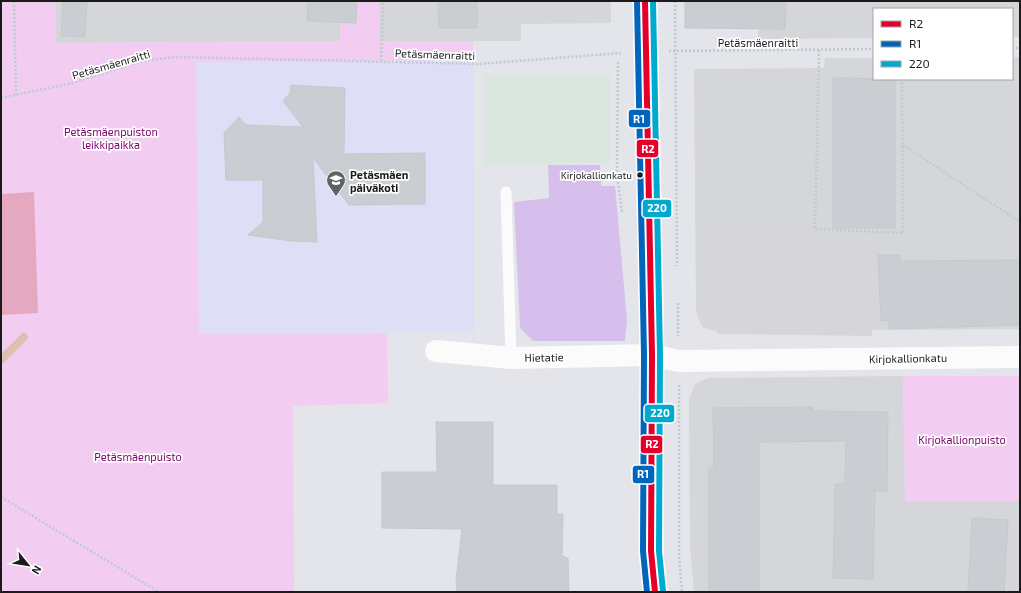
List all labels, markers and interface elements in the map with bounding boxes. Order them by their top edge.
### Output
legend [873,8,1013,80]
text: R2 [909,16,923,30]
street label: Petäsmäenraitti [718,36,798,49]
text: R1 [909,36,921,50]
street label: Petäsmäenraitti [395,46,475,62]
street label: Petäsmäenraitti [71,47,151,81]
text: 220 [909,56,930,70]
line badge: R1 [628,109,651,128]
text: R1 [633,112,645,125]
park label: Petäsmäenpuiston leikkipaikka [64,125,158,151]
line badge: R2 [636,139,659,158]
text: R2 [641,142,655,155]
place label: Petäsmäen päiväkoti [350,168,408,194]
school or university icon: Petäsmäen päiväkoti [325,169,347,197]
place label: Kirjokallionkatu [561,169,632,181]
marker: Kirjokallionkatu [635,170,645,180]
line badge: 220 [642,199,672,218]
text: 220 [647,201,667,214]
street label: Hietatie [524,350,564,364]
street label: Kirjokallionkatu [869,351,947,366]
line badge: 220 [644,404,675,423]
text: 220 [650,406,670,419]
park label: Kirjokallionpuisto [918,433,1006,447]
line badge: R2 [640,435,663,454]
text: R2 [645,437,659,450]
park label: Petäsmäenpuisto [94,450,182,463]
line badge: R1 [632,465,655,484]
text: R1 [637,467,649,480]
north arrow [8,545,48,585]
text: N [29,564,45,577]

